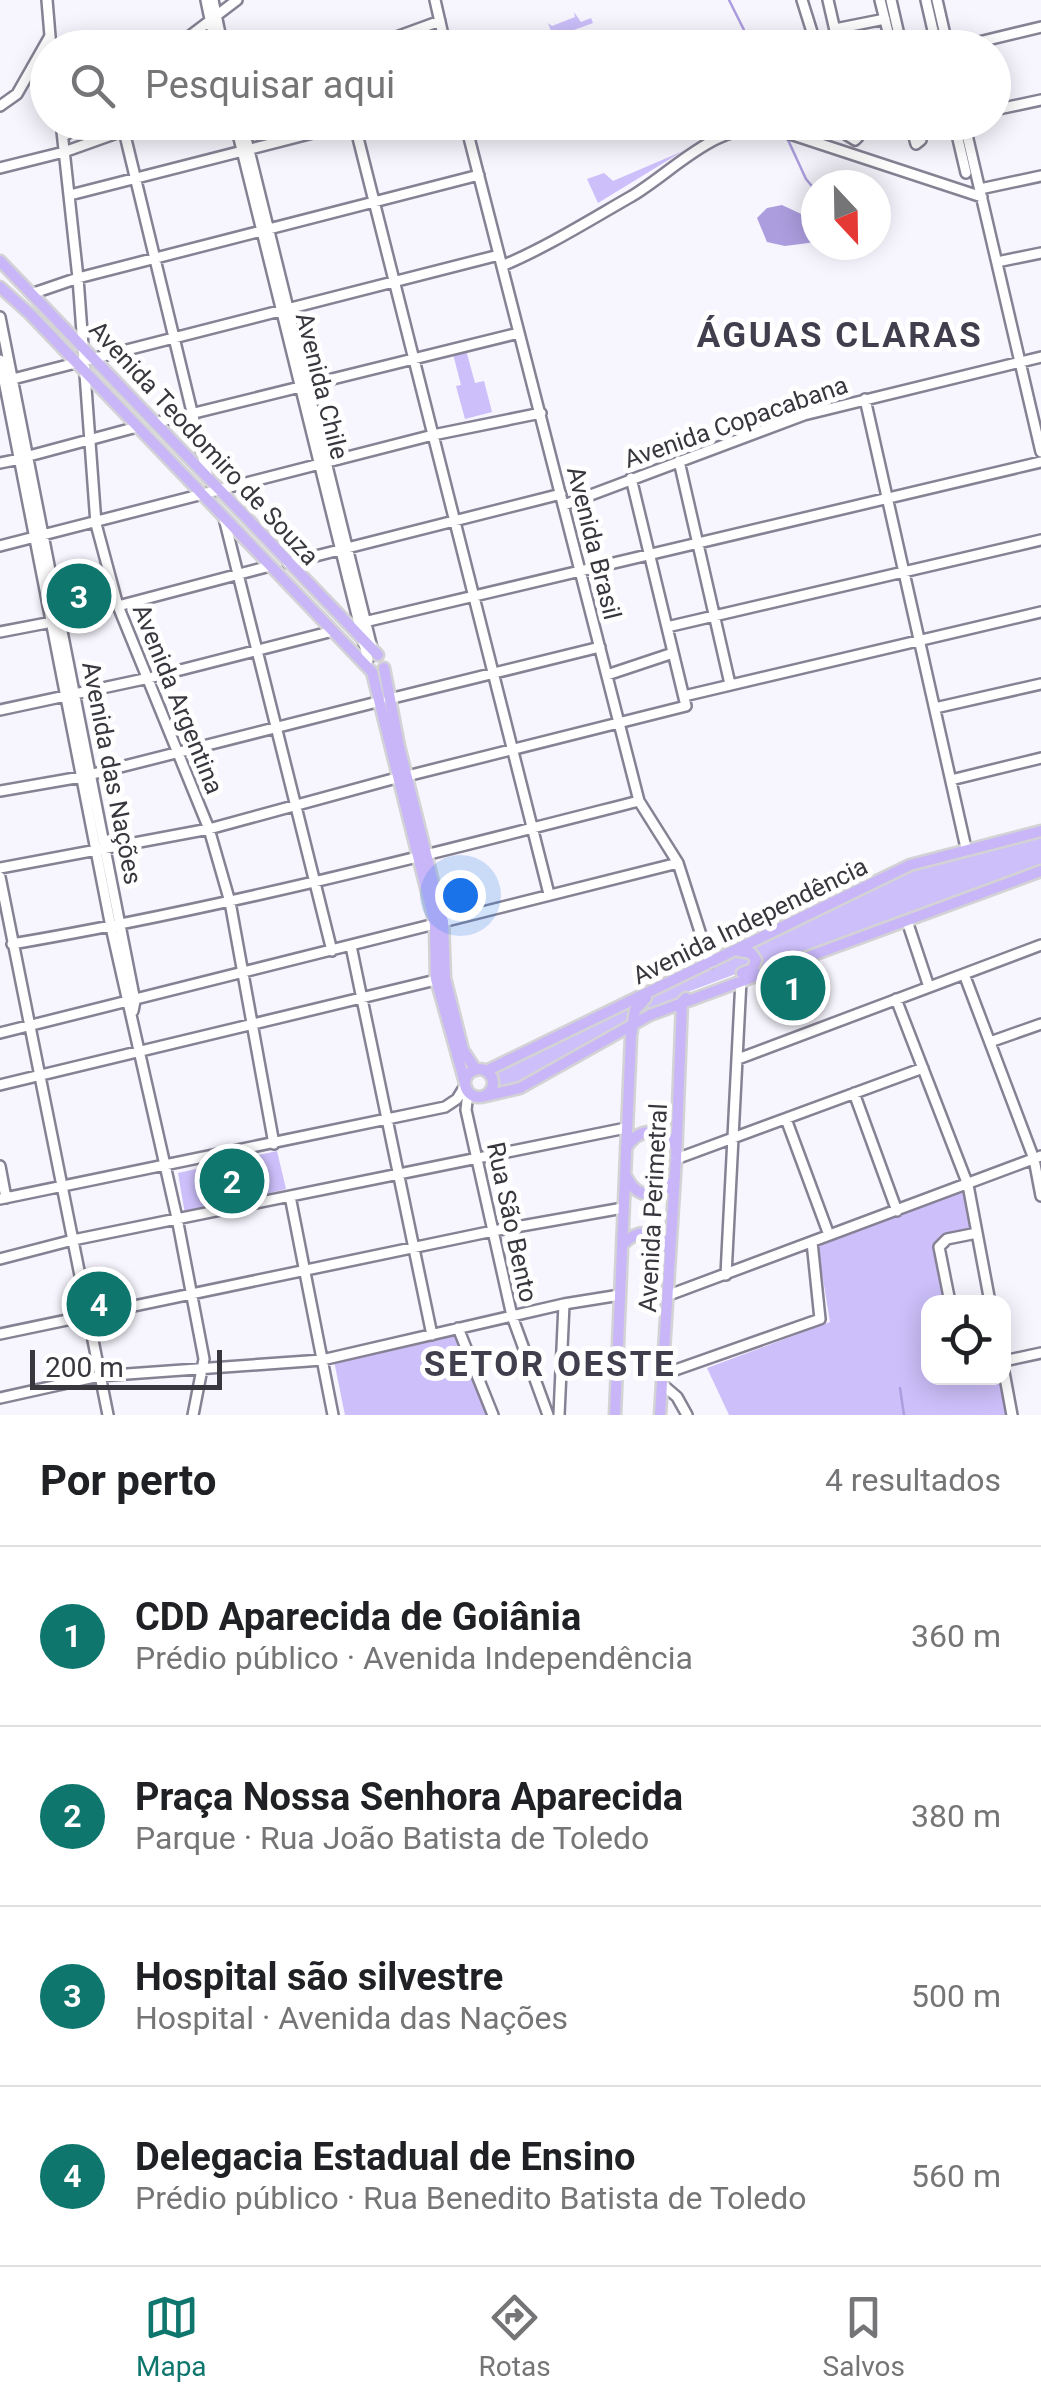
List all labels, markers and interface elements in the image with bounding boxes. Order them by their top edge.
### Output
search box [30,30,1011,140]
icon: search [65,58,120,113]
text: Pesquisar aqui [145,63,395,107]
north arrow [801,170,891,260]
street label: Avenida Chile [290,310,354,462]
street label: Avenida Teodomiro de Souza [83,315,325,571]
district label: ÁGUAS CLARAS [697,315,983,356]
street label: Avenida Copacabana [620,370,852,474]
street label: Avenida Brasil [561,463,627,623]
pin: 3 [46,558,112,634]
street label: Avenida Argentina [127,600,229,798]
street label: Avenida das Nações [76,659,148,887]
street label: Avenida Independência [628,851,872,991]
your location [435,870,486,921]
pin: 1 [760,950,826,1026]
street label: Avenida Perimetral [633,1103,673,1313]
street label: Rua São Bento [481,1139,543,1305]
pin: 2 [200,1144,264,1218]
pin: 4 [66,1266,132,1342]
map controls [921,1295,1011,1385]
button: locate [921,1295,1011,1385]
district label: SETOR OESTE [424,1344,676,1385]
scale bar [30,1345,222,1390]
text: 200 m [45,1351,124,1384]
text: Por perto [40,1456,216,1505]
text: 4 resultados [825,1461,1001,1499]
text: CDD Aparecida de Goiânia [135,1595,581,1639]
text: 1 [63,1617,82,1655]
text: 360 m [911,1617,1001,1655]
text: Prédio público · Avenida Independência [135,1639,693,1677]
text: Praça Nossa Senhora Aparecida [135,1775,683,1819]
text: 2 [63,1797,82,1835]
text: 380 m [911,1797,1001,1835]
text: Parque · Rua João Batista de Toledo [135,1819,649,1857]
text: Hospital são silvestre [135,1955,503,1999]
text: 3 [63,1977,82,2015]
text: 500 m [911,1977,1001,2015]
text: Hospital · Avenida das Nações [135,1999,568,2037]
text: Delegacia Estadual de Ensino [135,2135,635,2179]
text: 4 [63,2157,82,2195]
text: 560 m [911,2157,1001,2195]
text: Prédio público · Rua Benedito Batista de Toledo [135,2179,807,2217]
tab: Mapa [136,2290,207,2383]
tab: Rotas [479,2290,551,2383]
tab: Salvos [823,2290,905,2383]

